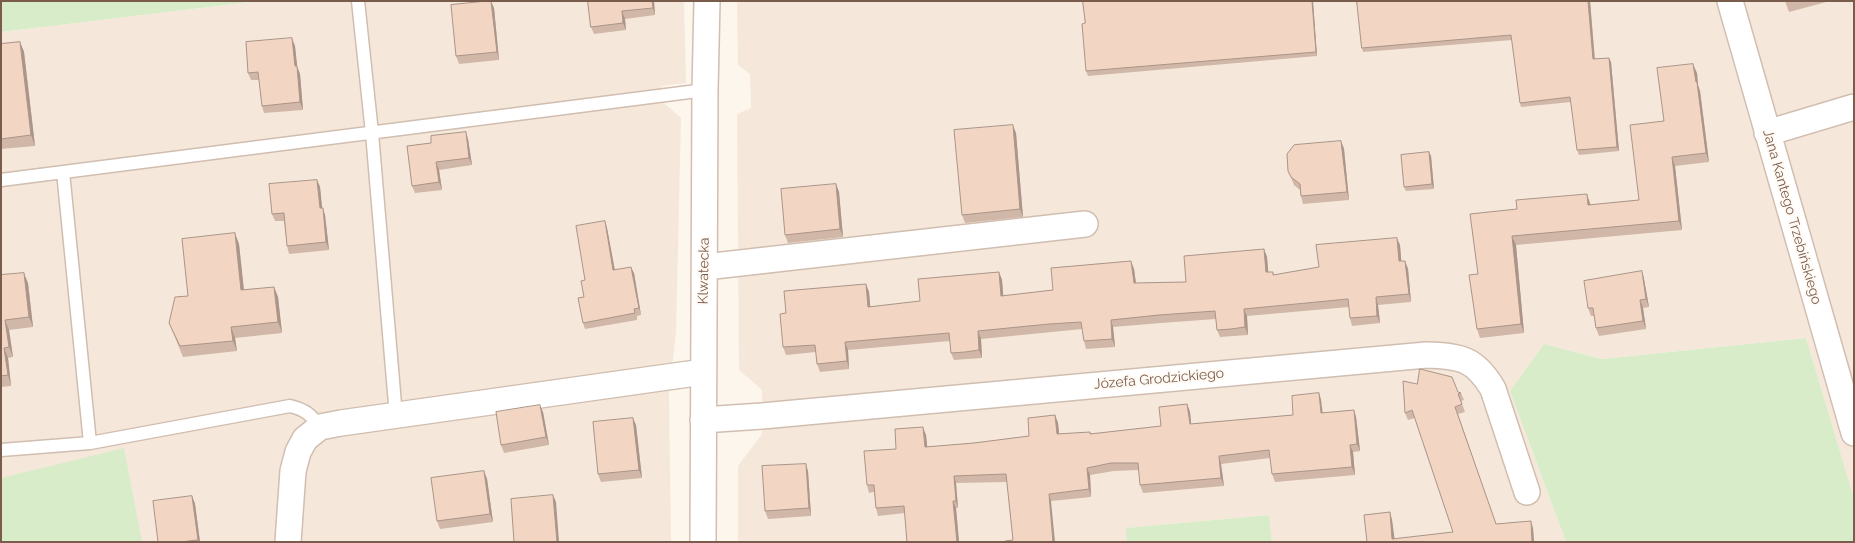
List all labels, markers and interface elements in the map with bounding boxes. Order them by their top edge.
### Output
street label: Jana Kantego Trzebińskiego [1759,128,1825,306]
street label: Klwatecka [695,237,713,305]
street label: Józefa Grodzickiego [1093,365,1225,393]

